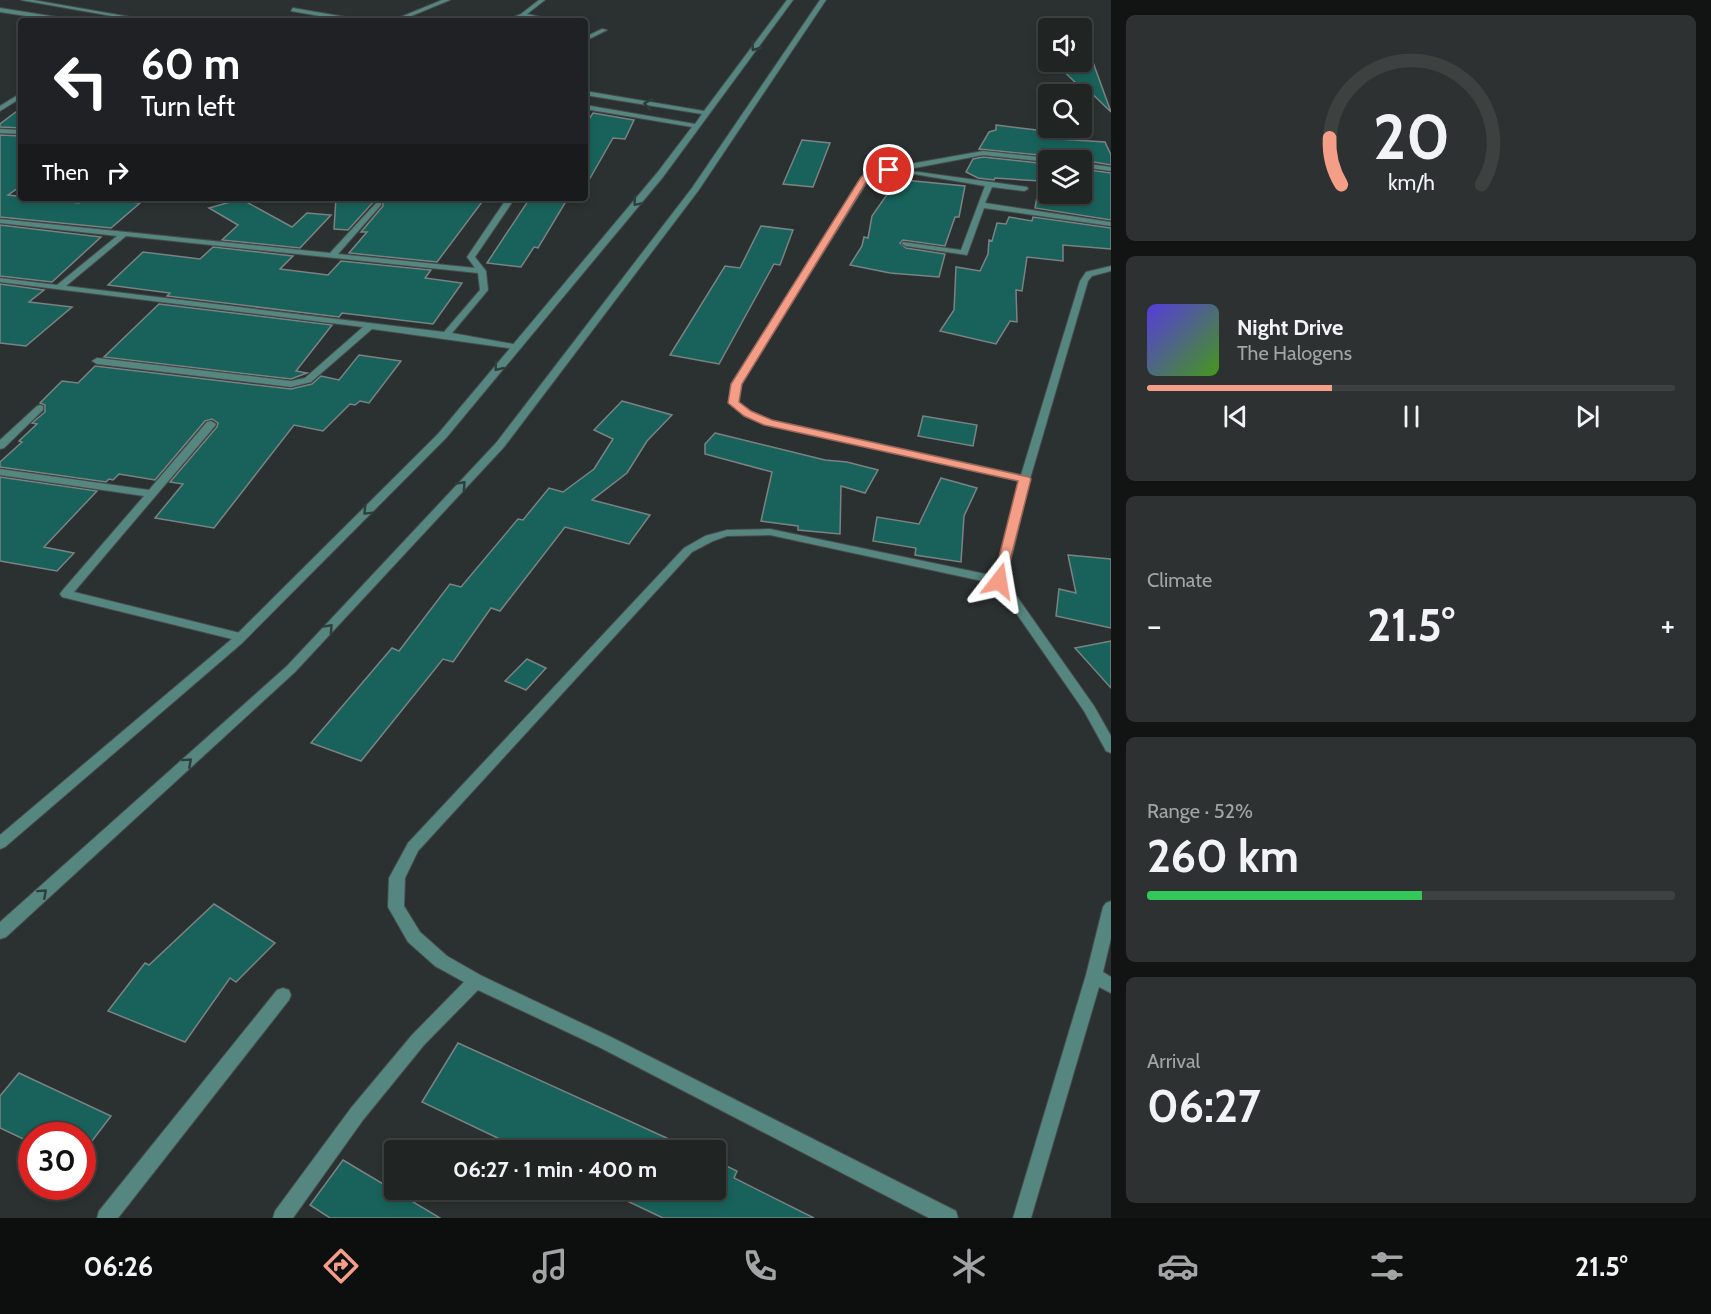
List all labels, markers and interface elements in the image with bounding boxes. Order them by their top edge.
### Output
map controls [1038,18,1092,204]
button: sound [1038,18,1092,72]
text: 60 m [141,38,240,90]
one-way arrow [751,40,762,51]
icon: left [42,42,120,120]
button: search [1038,84,1092,138]
text: Turn left [141,90,235,123]
one-way arrow [643,98,652,110]
text: 20 [1372,99,1450,175]
pin [863,144,914,195]
button: layers [1038,150,1092,204]
icon: arrive [872,153,905,186]
icon: right [101,156,134,189]
text: Then [42,159,89,186]
text: km/h [1388,169,1434,195]
one-way arrow [633,195,644,206]
text: Night Drive [1237,314,1343,341]
text: The Halogens [1237,341,1352,365]
one-way arrow [494,360,505,371]
icon: previous [1219,400,1252,433]
icon: pause [1395,400,1428,433]
icon: next [1571,400,1604,433]
one-way arrow [455,482,466,492]
one-way arrow [363,504,373,515]
position arrow [967,549,1031,613]
text: Climate [1147,568,1212,592]
text: 21.5° [1367,598,1455,652]
text: − [1147,605,1162,645]
text: + [1660,605,1675,645]
one-way arrow [322,625,333,635]
one-way arrow [181,758,192,769]
text: Range · 52% [1147,799,1253,823]
text: 260 km [1147,829,1299,883]
one-way arrow [37,889,47,900]
text: Arrival [1147,1049,1200,1073]
text: 06:27 [1147,1079,1261,1133]
speed limit sign: 30 [18,1122,96,1200]
text: 06:27 · 1 min · 400 m [453,1156,657,1183]
icon: directions [320,1245,362,1287]
icon: music [529,1245,571,1287]
icon: phone [739,1245,781,1287]
icon: climate [948,1245,990,1287]
icon: car [1157,1245,1199,1287]
icon: filters [1366,1245,1408,1287]
text: 06:26 [84,1250,153,1283]
text: 21.5° [1575,1250,1627,1283]

